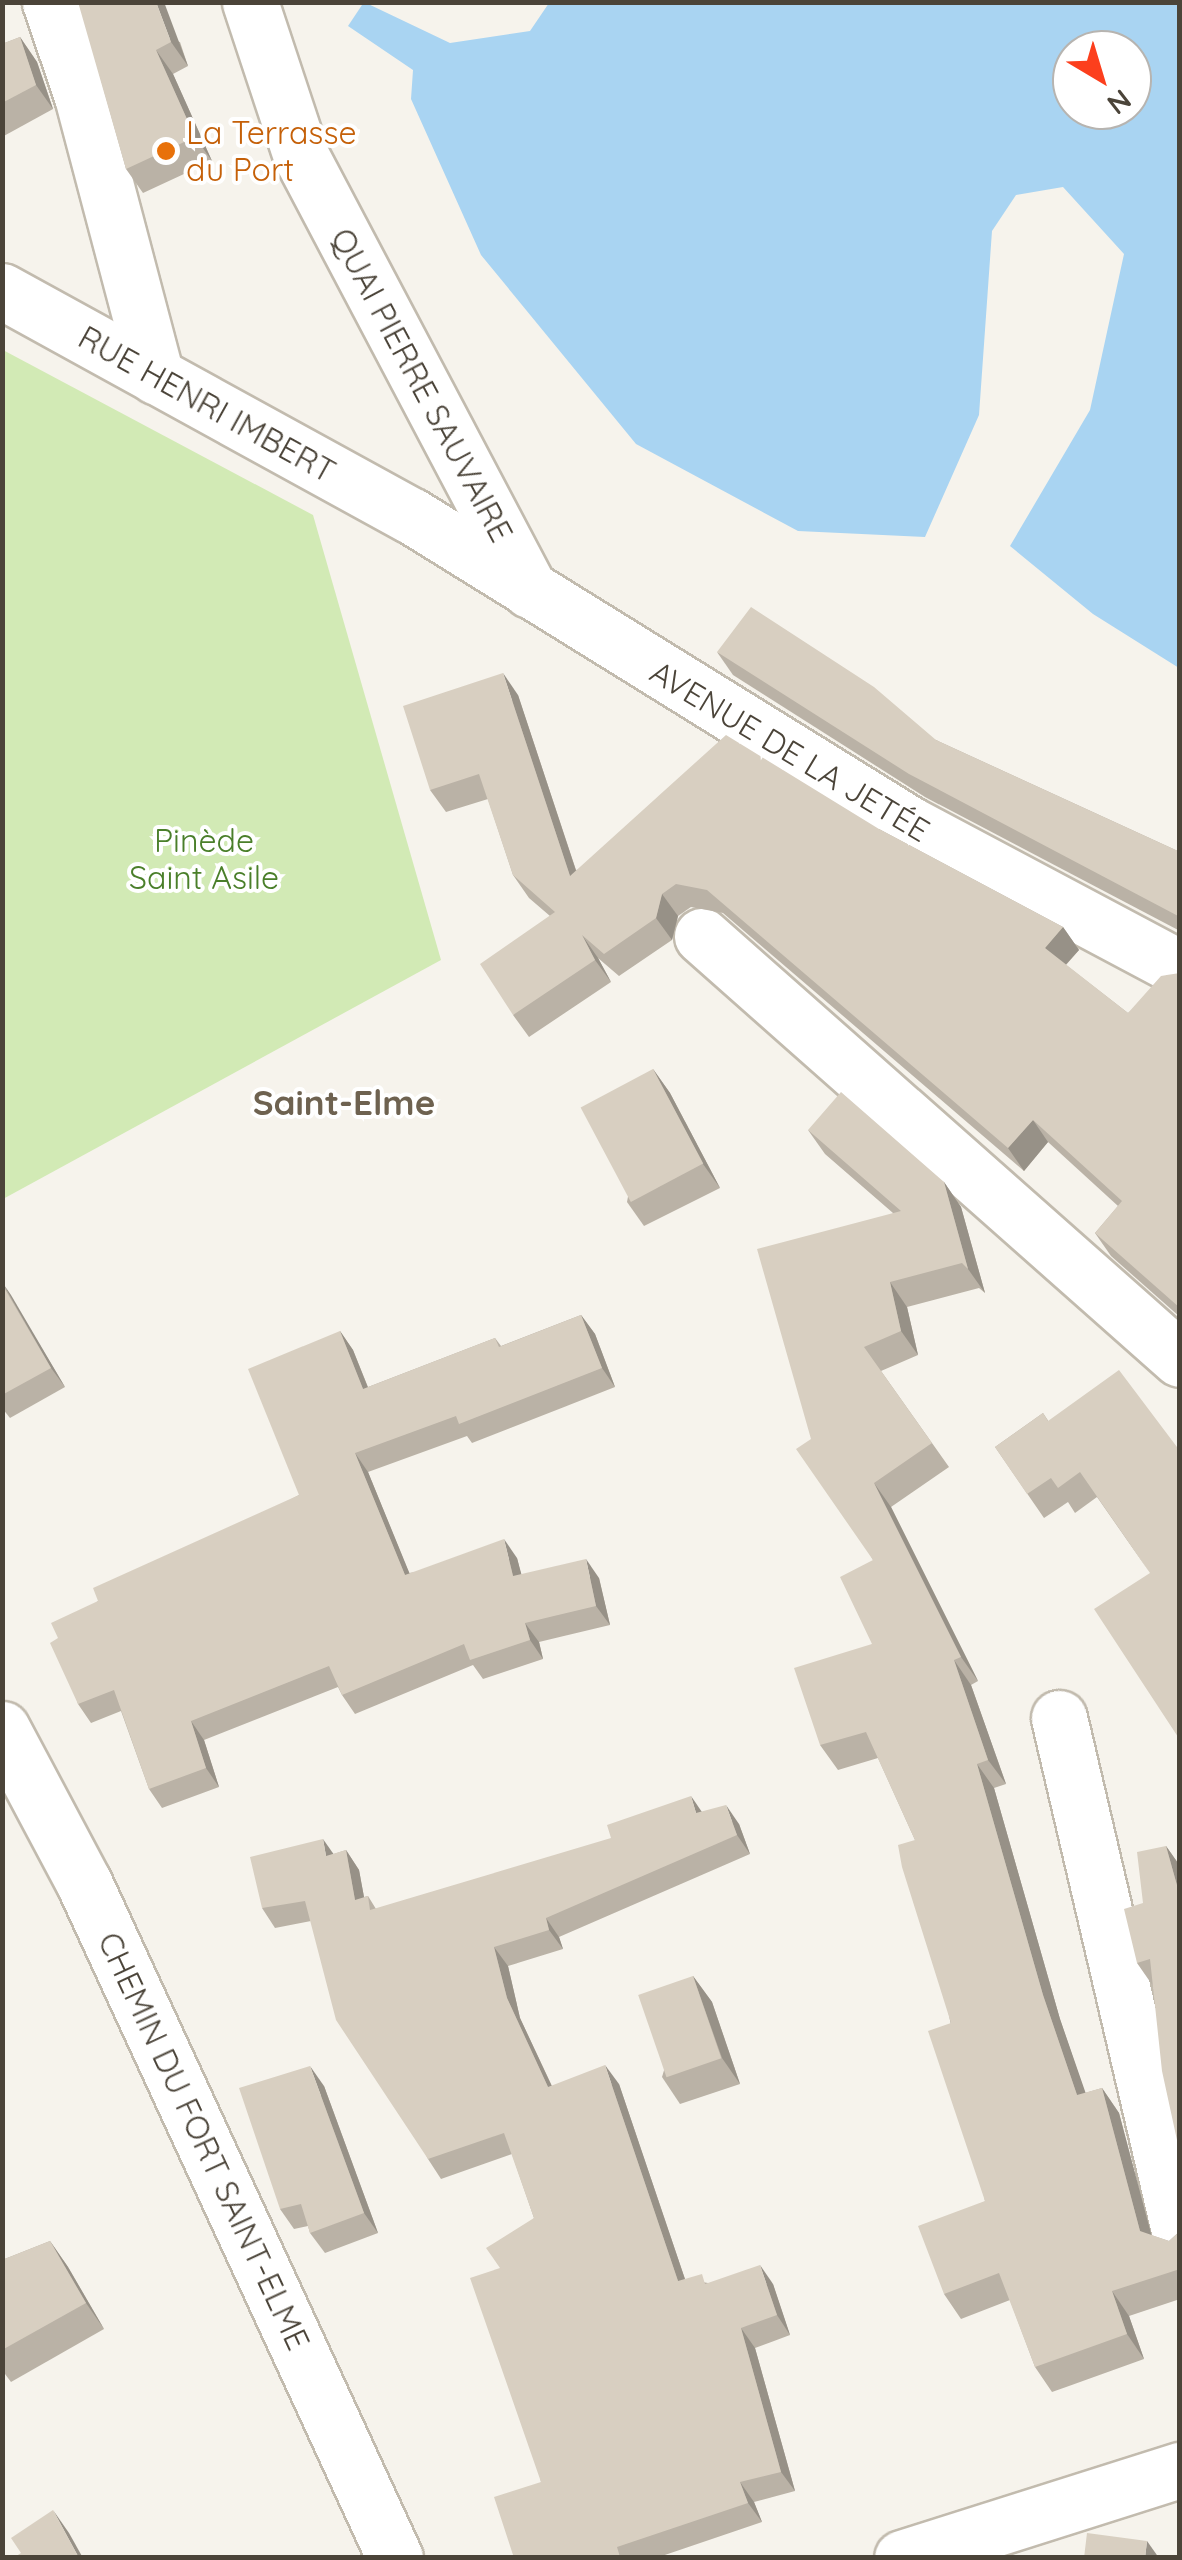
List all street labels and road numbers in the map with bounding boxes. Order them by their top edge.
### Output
street label: QUAI PIERRE SAUVAIRE [323,222,521,548]
street label: RUE HENRI IMBERT [72,318,342,490]
street label: AVENUE DE LA JETÉE [643,652,937,850]
street label: CHEMIN DU FORT SAINT-ELME [90,1926,318,2356]

